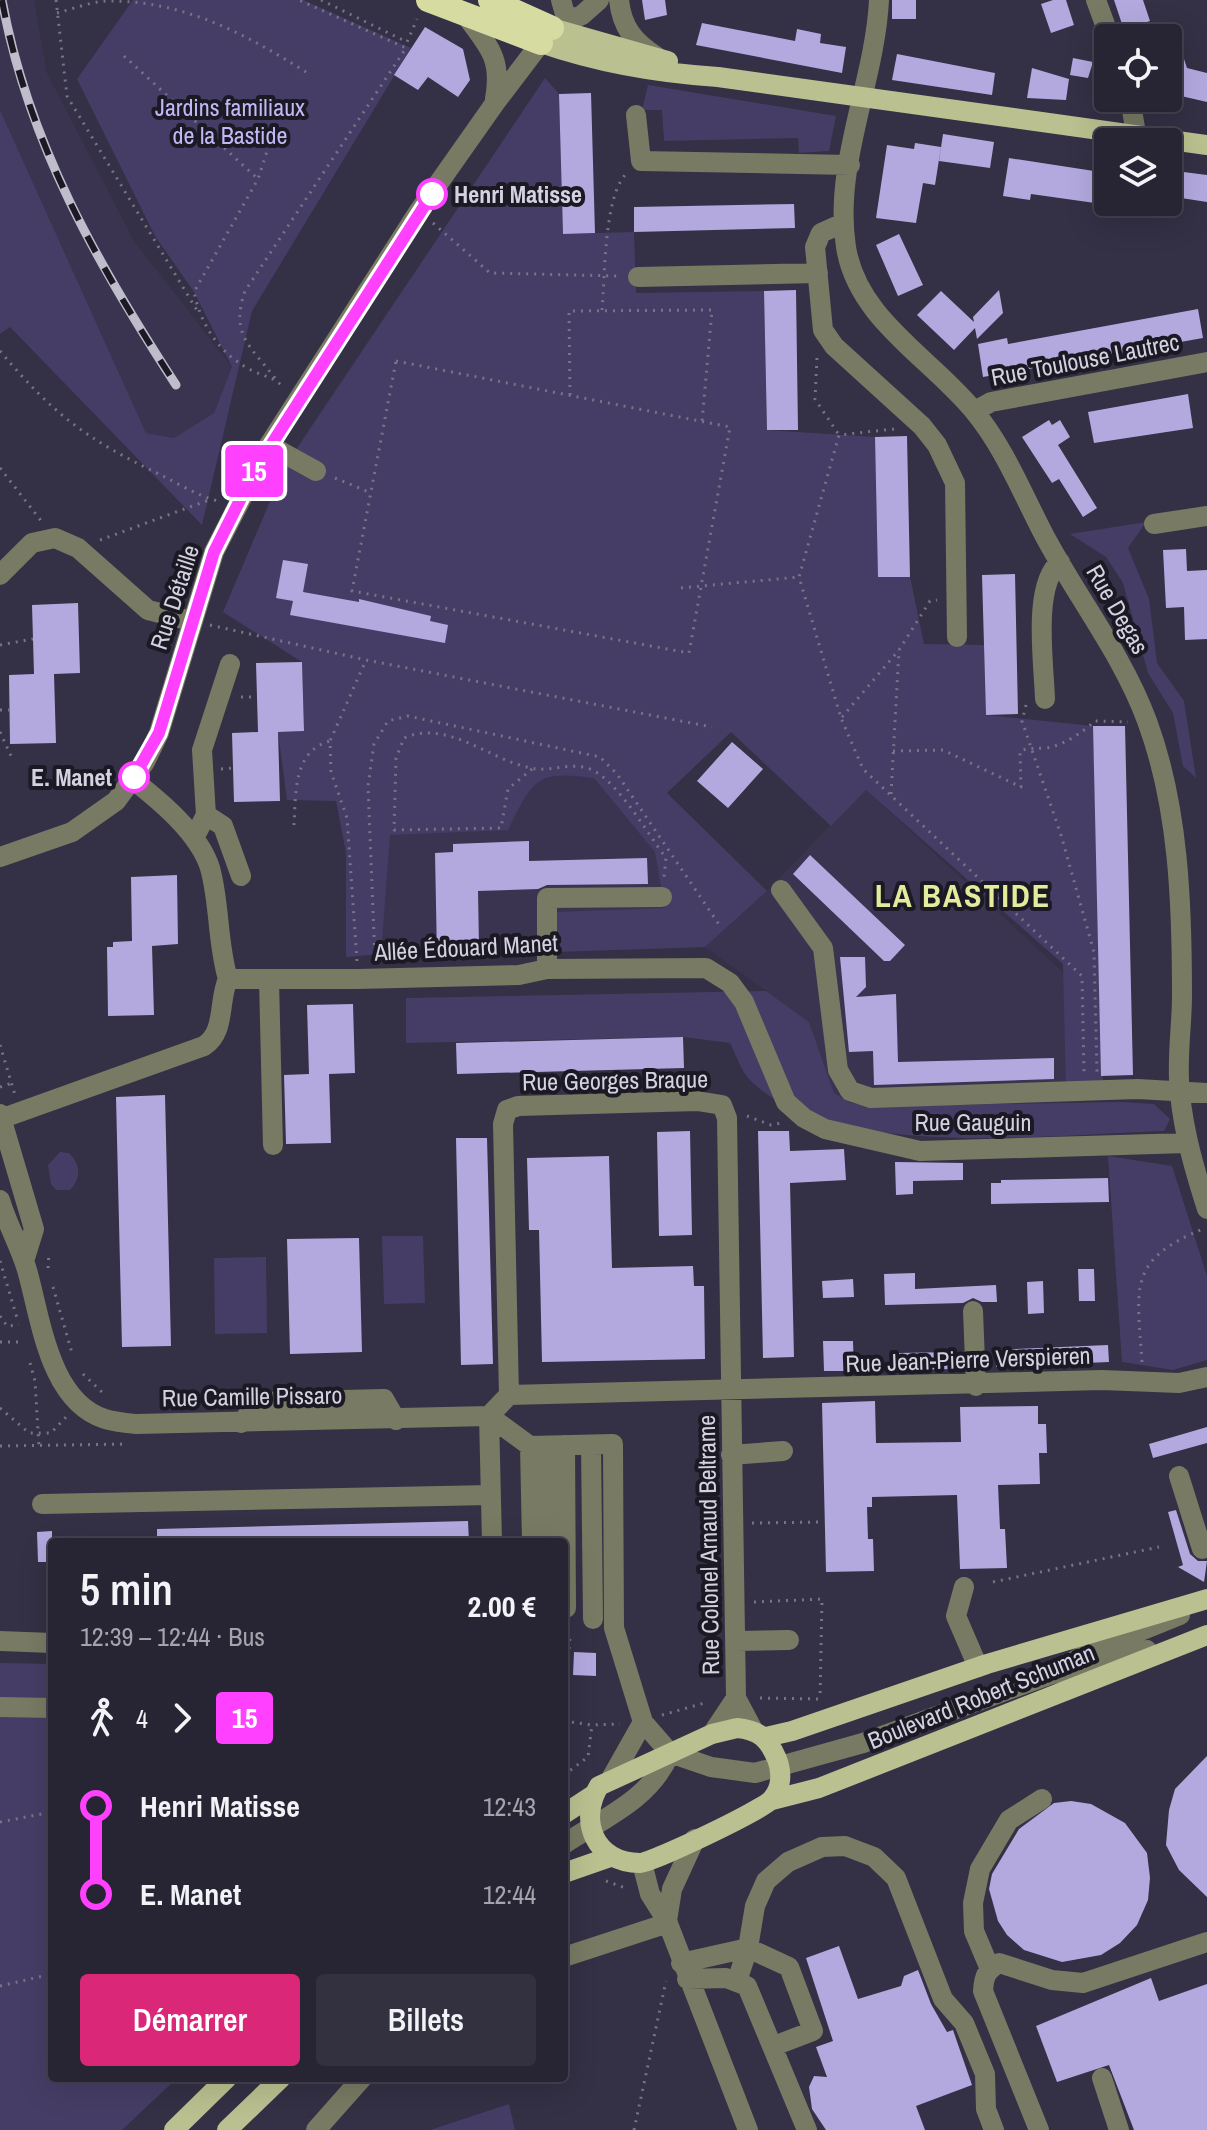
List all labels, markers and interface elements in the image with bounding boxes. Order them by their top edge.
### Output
map controls [1094,24,1182,216]
button: locate [1094,24,1182,112]
park label: Jardins familiaux de la Bastide [155,91,305,151]
button: layers [1094,128,1182,216]
place label: Henri Matisse [454,178,582,210]
marker: Henri Matisse [417,179,447,209]
street label: Rue Toulouse Lautrec [988,325,1182,393]
line badge: 15 [218,445,290,497]
text: 15 [241,452,267,490]
street label: Rue Détaille [142,541,206,653]
street label: Rue Degas [1080,558,1156,660]
place label: E. Manet [31,761,112,793]
marker: E. Manet [119,762,149,792]
district label: LA BASTIDE [875,874,1051,917]
street label: Allée Édouard Manet [372,926,559,968]
street label: Rue Georges Braque [522,1062,708,1098]
street label: Rue Gauguin [914,1106,1032,1138]
street label: Rue Jean-Pierre Verspieren [845,1339,1091,1379]
street label: Rue Camille Pissaro [162,1378,342,1414]
street label: Rue Colonel Arnaud Beltrame [690,1415,726,1675]
text: 5 min [80,1559,173,1619]
text: 2.00 € [468,1586,536,1626]
text: 12:39 – 12:44 · Bus [80,1619,265,1654]
street label: Boulevard Robert Schuman [863,1636,1099,1756]
icon: walk [80,1696,124,1740]
icon: forward [160,1696,204,1740]
text: 15 [232,1699,257,1737]
text: 4 [136,1701,148,1736]
text: Henri Matisse [140,1786,300,1826]
text: 12:43 [483,1789,536,1824]
text: E. Manet [140,1874,241,1914]
text: 12:44 [483,1877,536,1912]
button: Démarrer [80,1974,300,2066]
button: Billets [316,1974,536,2066]

